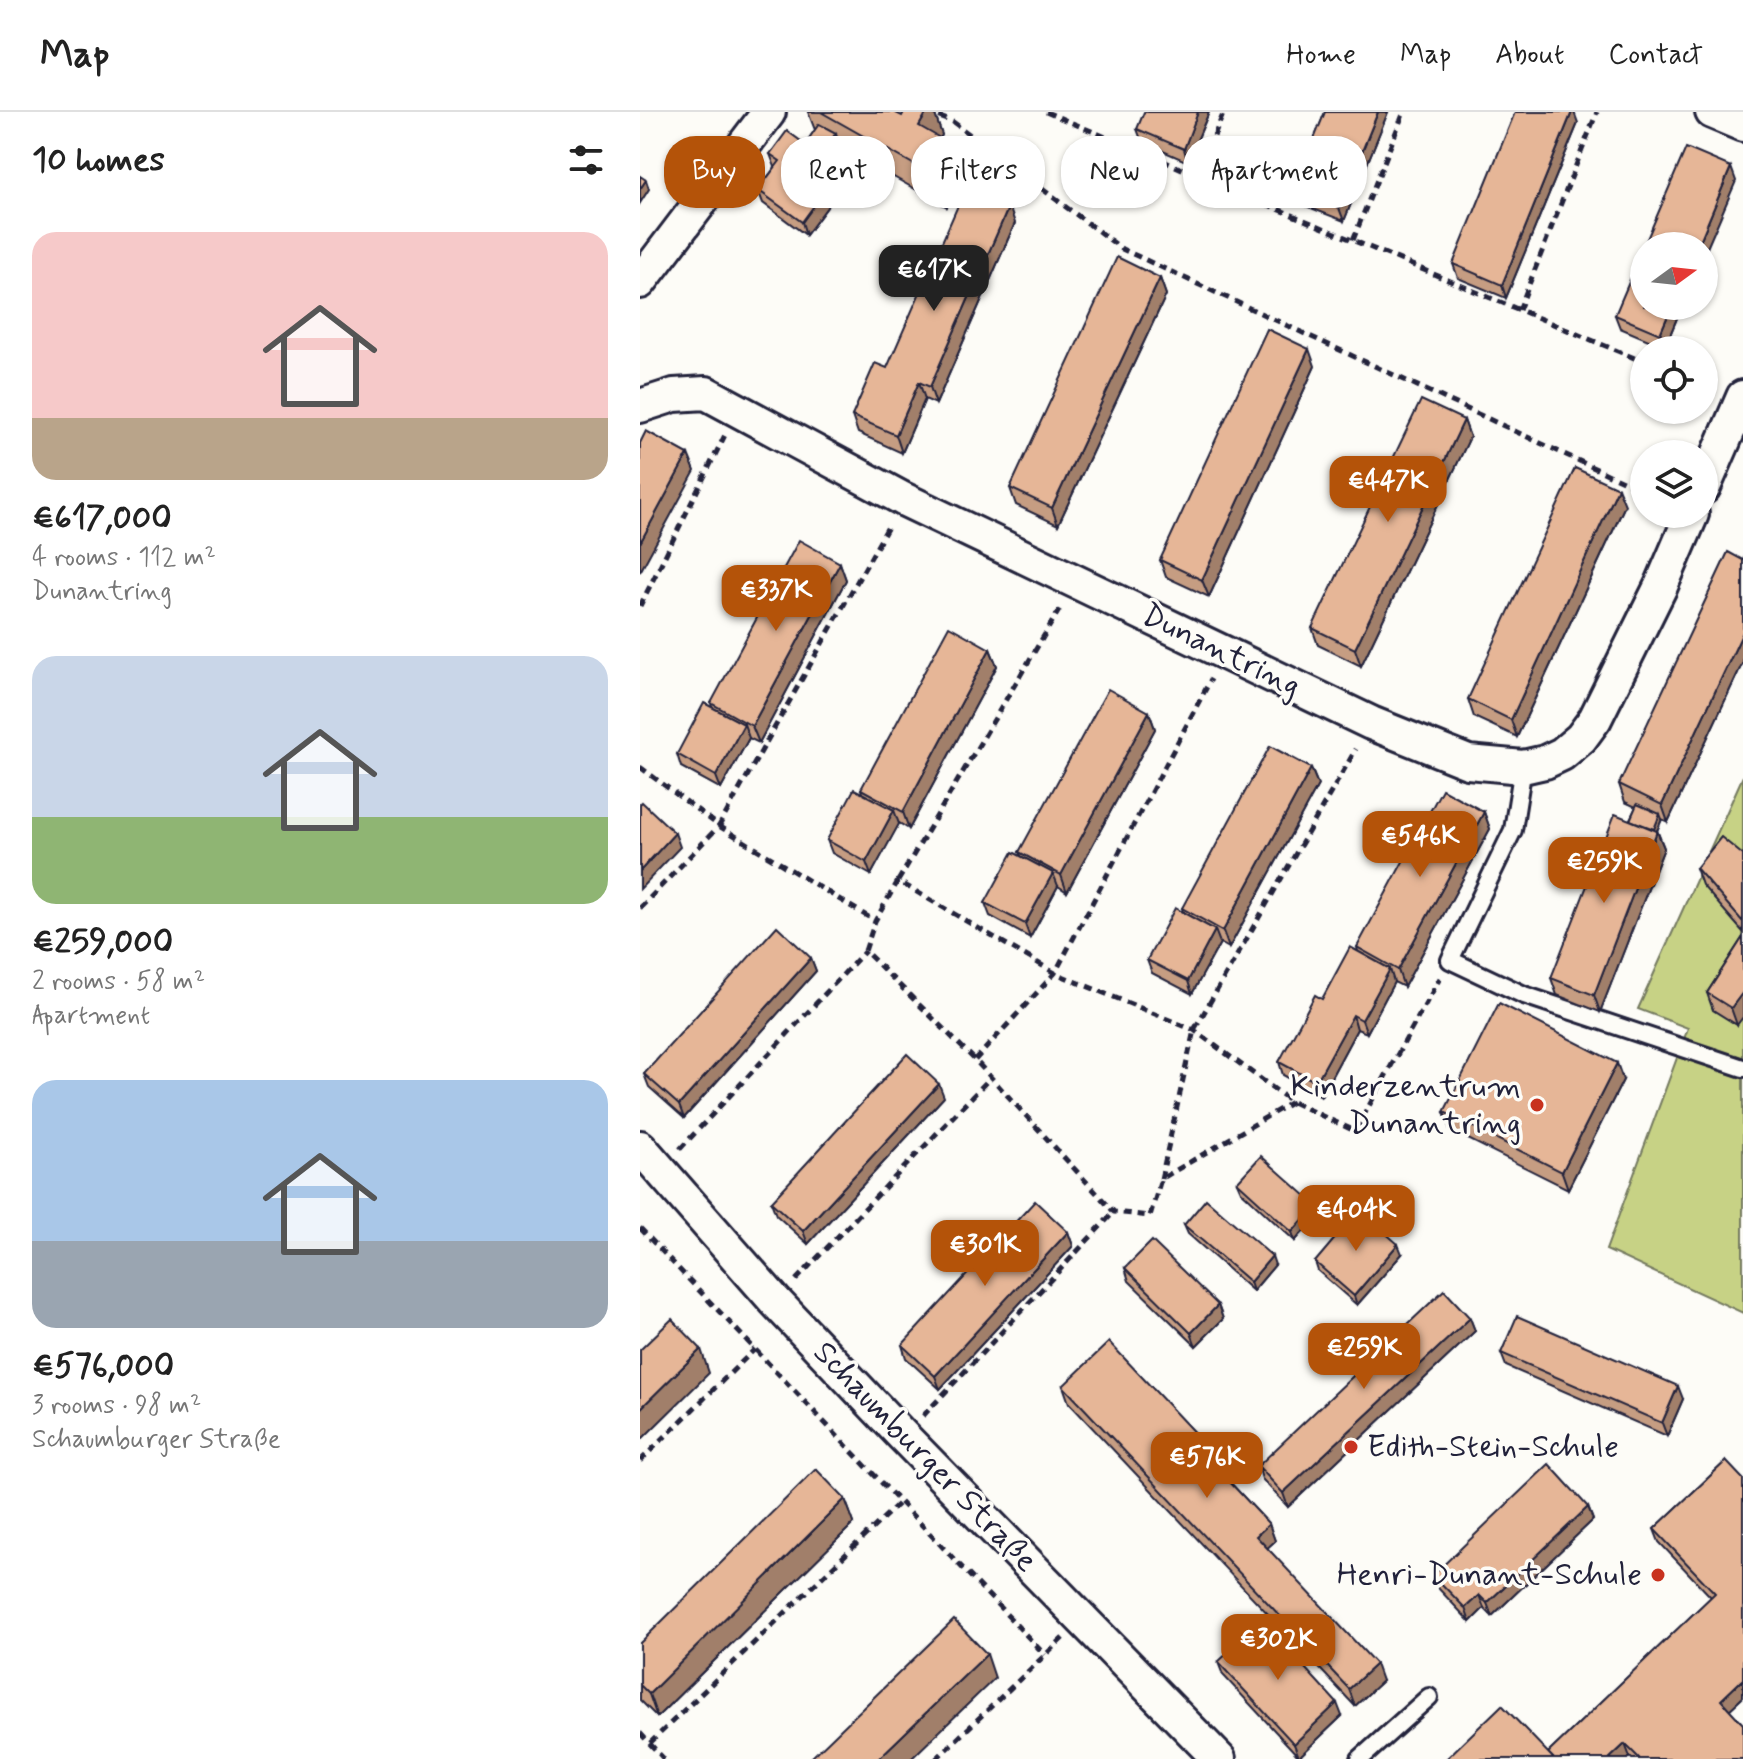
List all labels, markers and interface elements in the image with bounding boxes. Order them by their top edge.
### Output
text: Map [40,31,110,80]
text: Home [1286,37,1356,74]
text: Map [1400,37,1451,74]
text: About [1495,37,1564,74]
text: Contact [1608,37,1703,74]
chip: Buy [664,136,765,208]
chip: Rent [781,136,895,208]
chip: Filters [911,136,1045,208]
chip: New [1061,136,1167,208]
chip: Apartment [1183,136,1367,208]
text: 10 homes [32,138,165,183]
icon: filters [564,138,608,182]
north arrow [1630,232,1718,320]
map controls [1630,232,1718,528]
pin: €617K [878,245,990,313]
text: €617K [897,254,971,288]
icon: home [248,284,392,428]
button: locate [1630,336,1718,424]
button: layers [1630,440,1718,528]
pin: €447K [1332,456,1444,524]
text: €447K [1348,465,1428,499]
text: €617,000 [32,496,172,541]
text: 4 rooms · 112 m² [32,541,216,575]
pin: €337K [720,565,832,633]
text: €337K [740,574,812,608]
text: Dunantring [32,575,172,609]
street label: Dunantring [1134,594,1308,708]
icon: home [248,708,392,852]
pin: €546K [1364,811,1476,879]
text: €546K [1380,820,1460,854]
pin: €259K [1548,837,1660,905]
text: €259K [1566,846,1642,880]
text: €259,000 [32,920,173,965]
text: 2 rooms · 58 m² [32,965,205,999]
text: Apartment [32,999,150,1033]
place label: Kinderzentrum Dunantring [1291,1066,1521,1145]
marker: Kinderzentrum Dunantring [1528,1096,1546,1114]
icon: home [248,1132,392,1276]
pin: €404K [1300,1185,1412,1253]
text: €404K [1316,1194,1396,1228]
pin: €301K [929,1220,1041,1288]
text: €301K [949,1229,1021,1263]
pin: €259K [1308,1323,1420,1391]
street label: Schaumburger Straße [804,1332,1046,1582]
text: €259K [1326,1332,1402,1366]
text: €576,000 [32,1344,174,1389]
text: 3 rooms · 98 m² [32,1389,201,1423]
text: Schaumburger Straße [32,1423,280,1457]
place label: Edith-Stein-Schule [1367,1426,1619,1468]
pin: €576K [1151,1432,1263,1500]
marker: Edith-Stein-Schule [1342,1438,1360,1456]
text: €576K [1169,1441,1245,1475]
place label: Henri-Dunant-Schule [1337,1554,1642,1596]
marker: Henri-Dunant-Schule [1649,1566,1667,1584]
pin: €302K [1222,1614,1334,1682]
text: €302K [1239,1623,1317,1657]

